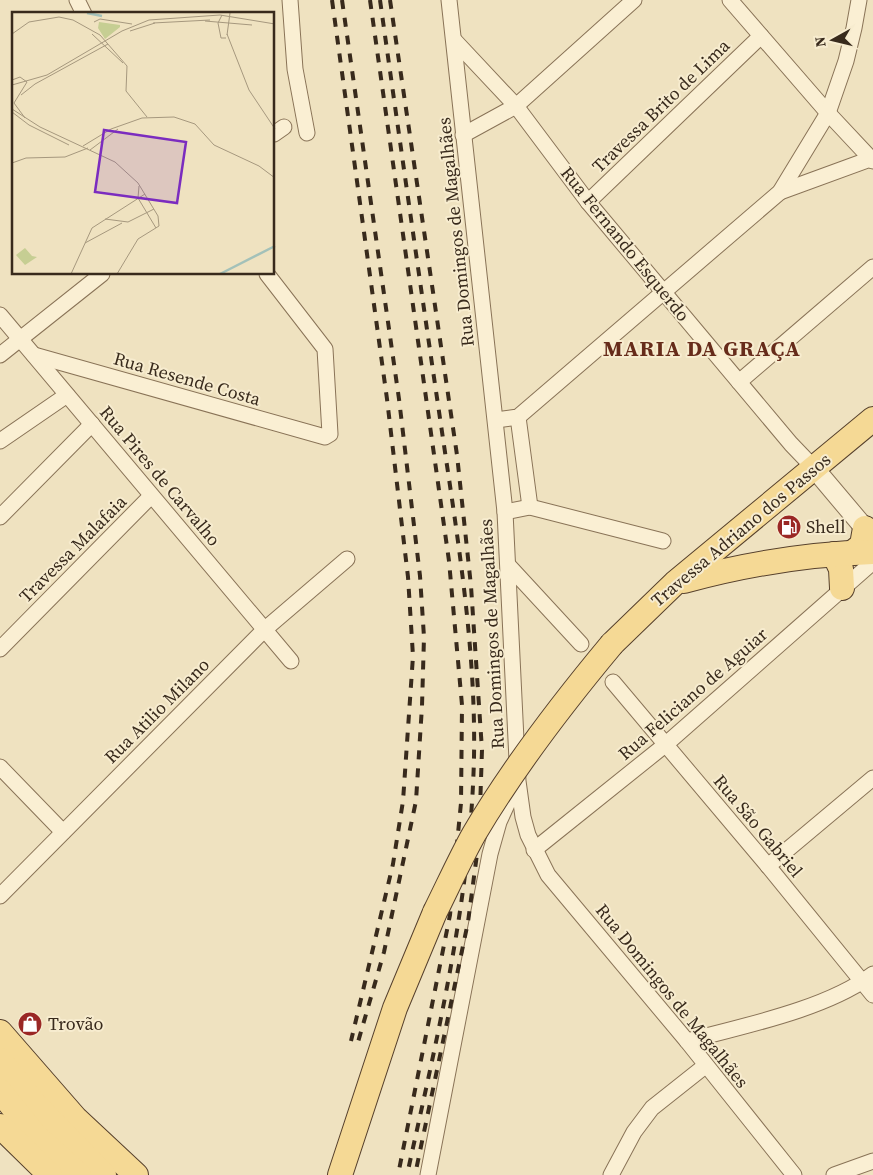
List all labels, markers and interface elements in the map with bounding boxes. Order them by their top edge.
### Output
inset map [12,12,275,275]
north arrow [808,15,858,65]
street label: Travessa Brito de Lima [586,33,736,178]
text: N [810,35,831,48]
street label: Rua Domingos de Magalhães [431,116,480,348]
street label: Rua Fernando Esquerdo [555,161,696,327]
district label: MARIA DA GRAÇA [603,333,801,363]
street label: Rua Resende Costa [111,346,264,412]
street label: Rua Pires de Carvalho [94,400,227,551]
street label: Travessa Adriano dos Passos [646,447,836,612]
street label: Travessa Malafaia [13,489,133,608]
fuel station icon: Shell [776,514,802,540]
place label: Shell [806,514,846,539]
street label: Rua Domingos de Magalhães [473,518,510,750]
street label: Rua Feliciano de Aguiar [613,621,773,766]
street label: Rua Atilio Milano [98,652,215,769]
street label: Rua São Gabriel [708,769,809,882]
street label: Rua Domingos de Magalhães [590,898,755,1093]
shop icon: Trovão [17,1011,43,1037]
place label: Trovão [48,1011,104,1036]

